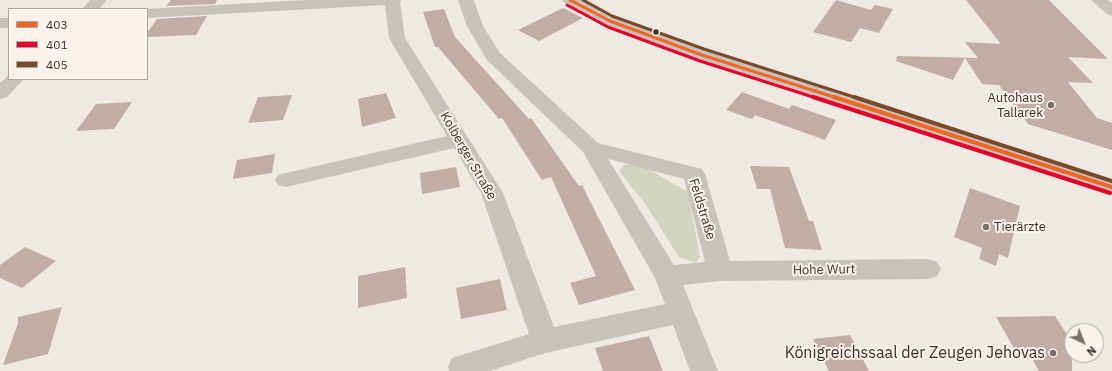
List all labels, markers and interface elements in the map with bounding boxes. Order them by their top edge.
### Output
legend [8,8,148,80]
text: 403 [46,17,68,32]
unlabelled marker [651,27,661,37]
text: 401 [46,37,68,52]
text: 405 [46,57,68,72]
place label: Autohaus Tallarek [987,90,1043,121]
marker: Autohaus Tallarek [1046,100,1056,110]
street label: Kolberger Straße [437,109,499,203]
street label: Feldstraße [685,177,719,241]
place label: Tierärzte [994,219,1046,235]
marker: Tierärzte [981,222,991,232]
street label: Hohe Wurt [793,262,855,278]
north arrow [1064,323,1104,363]
place label: Königreichssaal der Zeugen Jehovas [785,343,1045,363]
text: N [1084,343,1099,359]
marker: Königreichssaal der Zeugen Jehovas [1048,348,1058,358]

